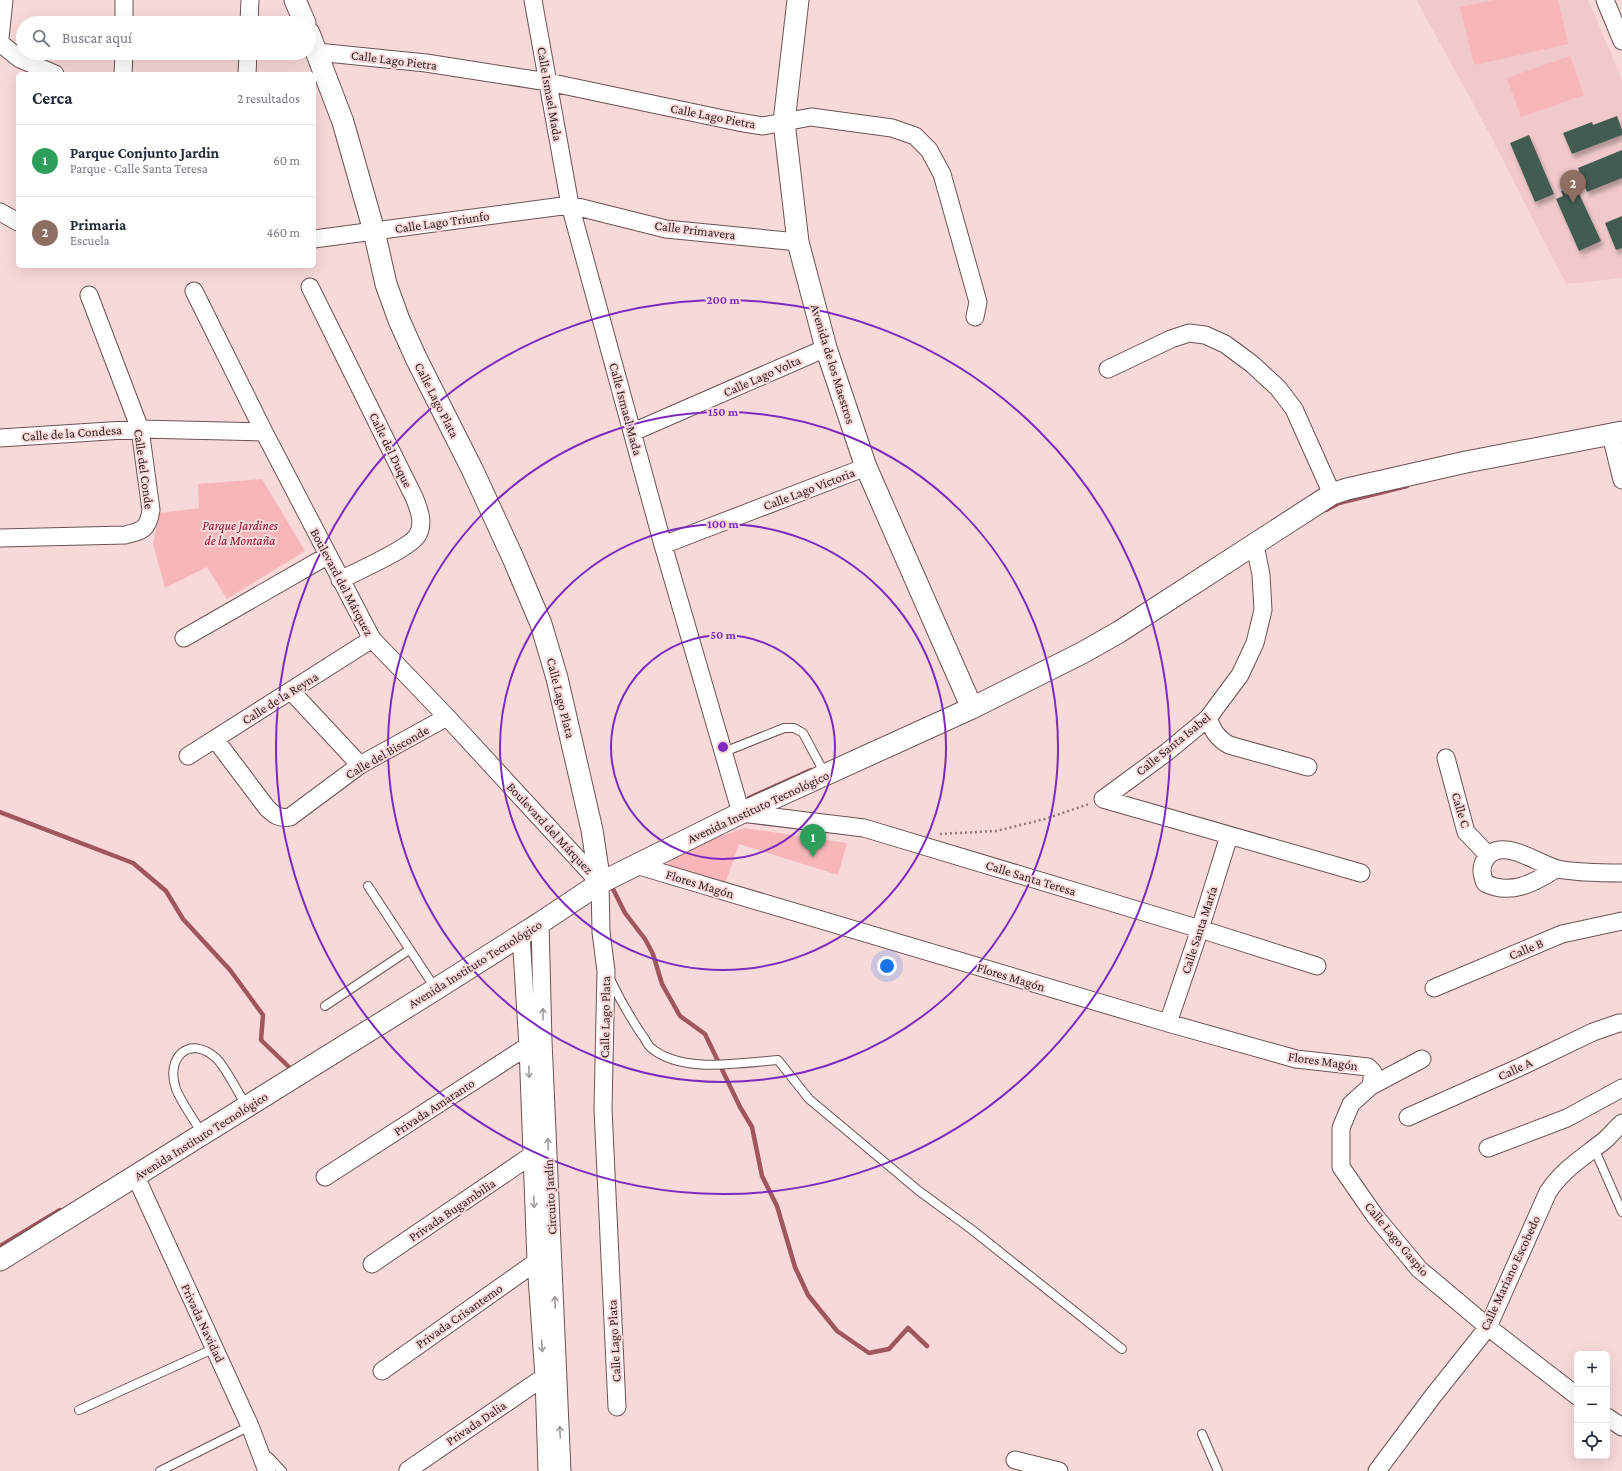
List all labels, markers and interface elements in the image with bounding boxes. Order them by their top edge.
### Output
search box [16,16,316,60]
icon: search [30,27,52,49]
text: Buscar aquí [62,30,132,46]
street label: Calle Ismael Mada [534,46,566,142]
street label: Calle Lago Pietra [350,47,438,73]
text: Cerca [32,89,72,108]
text: 2 resultados [237,91,300,106]
street label: Calle Lago Pietra [669,100,757,132]
text: Parque Conjunto Jardin [70,145,219,161]
text: 1 [43,153,47,168]
text: 60 m [273,153,300,168]
text: Parque · Calle Santa Teresa [70,161,208,176]
pin: 2 [1560,170,1586,203]
street label: Calle Lago Triunfo [394,208,490,236]
text: Primaria [70,217,126,233]
street label: Calle Primavera [654,218,736,242]
text: 2 [42,225,48,240]
text: 460 m [267,225,300,240]
text: Escuela [70,233,110,248]
text: 200 m [706,293,740,307]
street label: Avenida de los Maestros [808,302,858,426]
street label: Calle Lago Volta [721,352,803,400]
street label: Calle Lago Plata [412,360,462,440]
street label: Calle Ismael Mada [606,361,646,457]
text: 150 m [708,405,739,419]
street label: Calle del Duque [366,410,416,490]
street label: Calle de la Condesa [22,422,122,444]
street label: Calle del Conde [131,428,157,510]
street label: Calle Lago Victoria [761,465,857,513]
text: 100 m [707,517,740,531]
park label: Parque Jardines de la Montaña [202,518,278,548]
street label: Boulevard del Márquez [307,526,377,639]
text: 50 m [710,628,737,642]
street label: Calle Lago Plata [544,656,578,740]
street label: Calle de la Reyna [239,669,321,727]
street label: Calle Santa Isabel [1133,709,1214,779]
street label: Calle del Bisconde [343,722,432,782]
centre of rings [716,740,730,754]
street label: Avenida Instituto Tecnológico [685,767,831,847]
street label: Boulevard del Márquez [504,779,597,877]
street label: Calle C [1449,790,1474,830]
pin: 1 [800,824,826,857]
street label: Calle Santa Teresa [984,857,1078,899]
street label: Flores Magón [664,867,736,901]
street label: Calle Santa María [1178,884,1220,976]
street label: Avenida Instituto Tecnológico [405,917,545,1011]
street label: Calle B [1507,935,1545,963]
your location [877,956,897,976]
street label: Flores Magón [975,960,1047,994]
street label: Calle Lago Plata [597,976,613,1058]
one-way arrow [539,1008,546,1021]
street label: Flores Magón [1287,1049,1359,1073]
street label: Calle A [1496,1054,1535,1083]
one-way arrow [525,1065,533,1078]
street label: Privada Amaranto [391,1075,477,1139]
street label: Avenida Instituto Tecnológico [131,1089,271,1183]
one-way arrow [544,1138,551,1151]
street label: Circuito Jardín [541,1159,559,1235]
street label: Privada Bugambilia [406,1175,498,1245]
one-way arrow [530,1195,538,1208]
street label: Calle Lago Gaspio [1362,1199,1432,1279]
street label: Calle Mariano Escobedo [1477,1213,1543,1333]
street label: Privada Crisantemo [413,1280,505,1352]
street label: Privada Navidad [178,1281,228,1365]
one-way arrow [551,1296,559,1309]
street label: Calle Lago Plata [604,1299,624,1383]
one-way arrow [538,1339,545,1352]
map controls [1574,1351,1610,1459]
button: + [1574,1351,1610,1387]
button: − [1574,1387,1610,1423]
street label: Privada Dalia [443,1397,509,1449]
button: locate [1574,1423,1610,1459]
one-way arrow [557,1426,564,1439]

